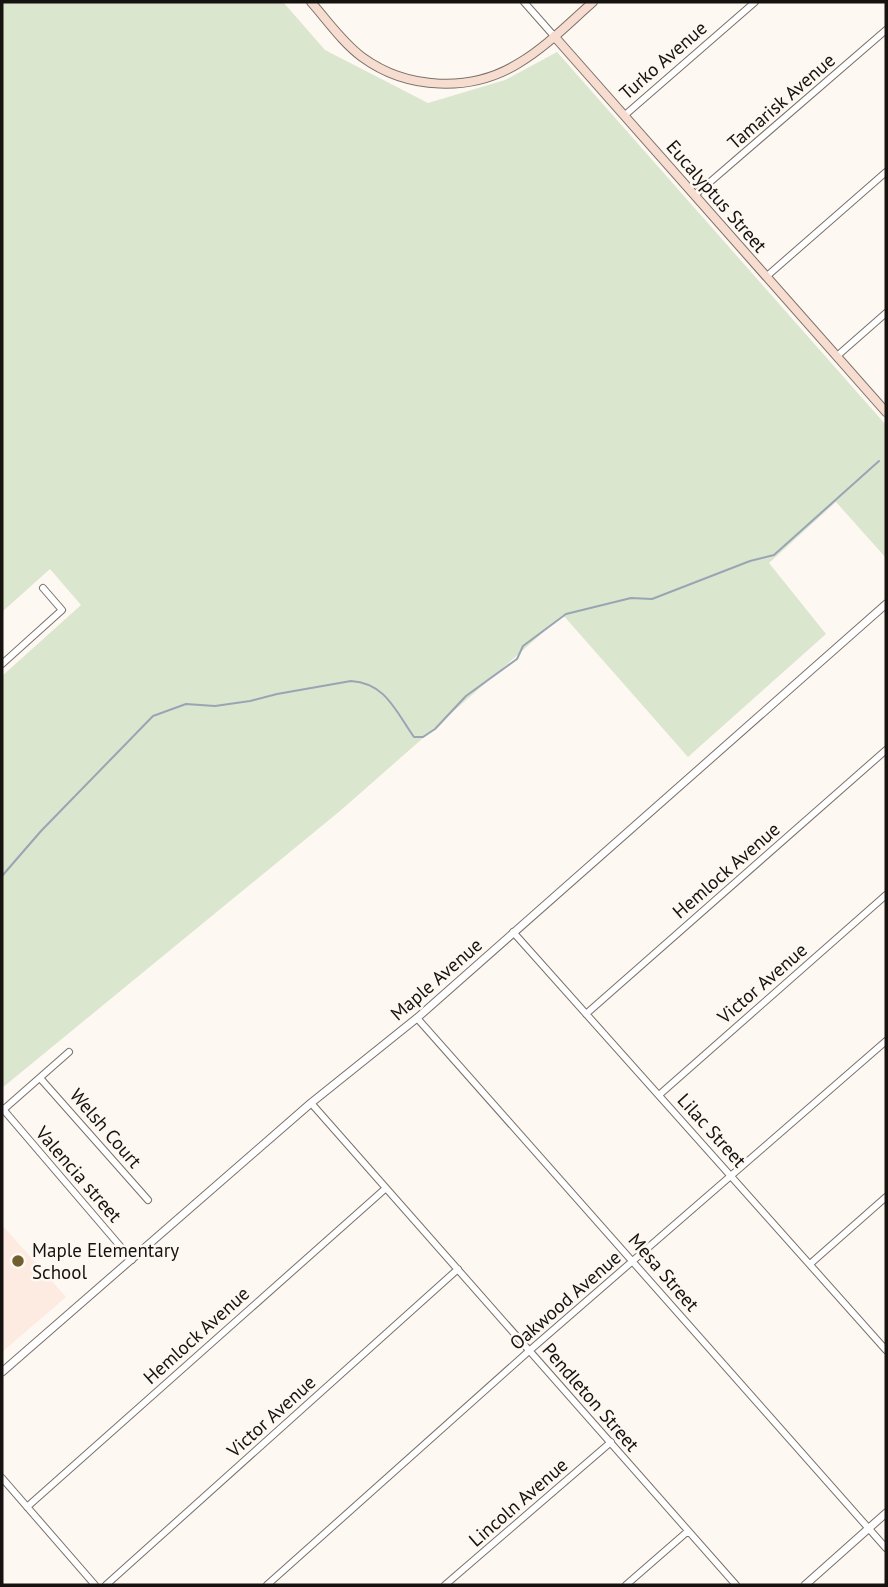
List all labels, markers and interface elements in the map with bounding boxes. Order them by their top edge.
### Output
street label: Turko Avenue [614,15,712,105]
street label: Tamarisk Avenue [722,48,840,154]
street label: Eucalyptus Street [662,135,773,258]
street label: Hemlock Avenue [667,817,785,923]
street label: Maple Avenue [385,933,487,1025]
street label: Victor Avenue [711,937,812,1029]
street label: Welsh Court [65,1083,147,1173]
street label: Lilac Street [672,1088,752,1172]
street label: Valencia street [30,1120,128,1227]
street label: Mesa Street [624,1228,705,1316]
place label: Maple Elementary School [32,1238,179,1284]
street label: Oakwood Avenue [504,1245,626,1355]
marker: Maple Elementary School [10,1253,26,1269]
street label: Hemlock Avenue [138,1281,254,1389]
street label: Pendleton Street [537,1338,645,1457]
street label: Victor Avenue [221,1370,320,1463]
street label: Lincoln Avenue [464,1452,572,1552]

